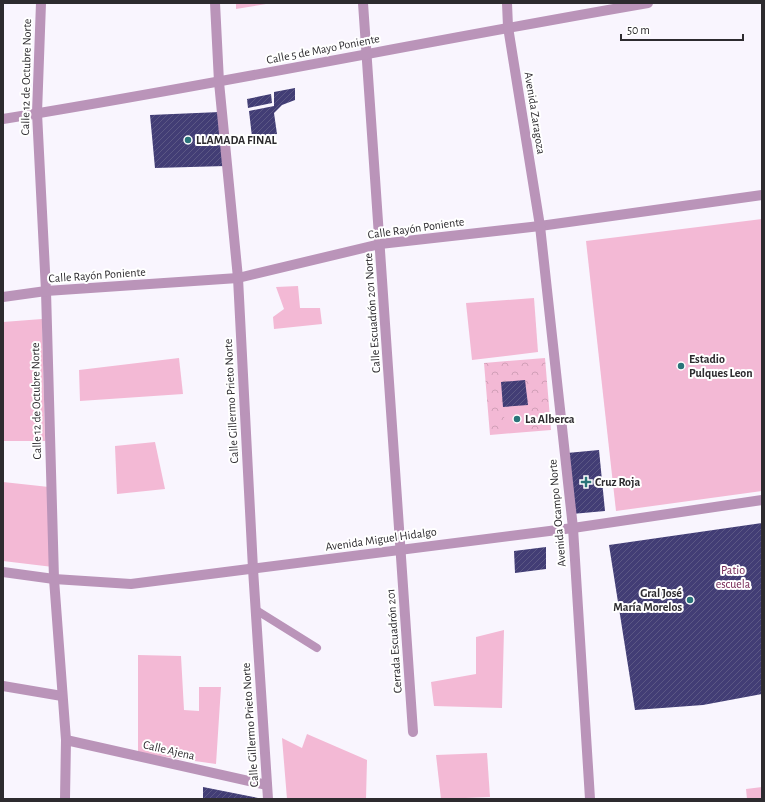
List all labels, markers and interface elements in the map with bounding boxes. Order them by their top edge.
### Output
scale bar [621,16,743,42]
street label: Calle 12 de Octubre Norte [19,18,33,136]
text: 50 m [627,24,650,36]
street label: Calle 5 de Mayo Poniente [265,32,381,67]
street label: Avenida Zaragoza [523,71,547,155]
place label: LLAMADA FINAL [196,134,278,146]
marker: LLAMADA FINAL [183,135,193,145]
street label: Calle Rayón Poniente [367,215,465,242]
street label: Calle Escuadrón 201 Norte [362,253,382,373]
street label: Calle Rayón Poniente [48,266,146,285]
street label: Calle Gillermo Prieto Norte [222,338,240,464]
street label: Calle 12 de Octubre Norte [29,342,43,460]
place label: Estadio Pulques Leon [689,353,753,379]
marker: Estadio Pulques Leon [676,361,686,371]
place label: La Alberca [525,413,575,425]
marker: La Alberca [512,414,522,424]
street label: Avenida Ocampo Norte [546,459,568,567]
marker: Cruz Roja [580,476,592,488]
place label: Cruz Roja [595,476,640,489]
street label: Avenida Miguel Hidalgo [325,525,438,553]
park label: Patio escuela [716,564,751,590]
place label: Gral José María Morelos [613,587,682,613]
street label: Cerrada Escuadrón 201 [384,588,404,694]
marker: Gral José María Morelos [685,595,695,605]
street label: Calle Gillermo Prieto Norte [240,662,260,788]
street label: Calle Ajena [142,738,196,763]

